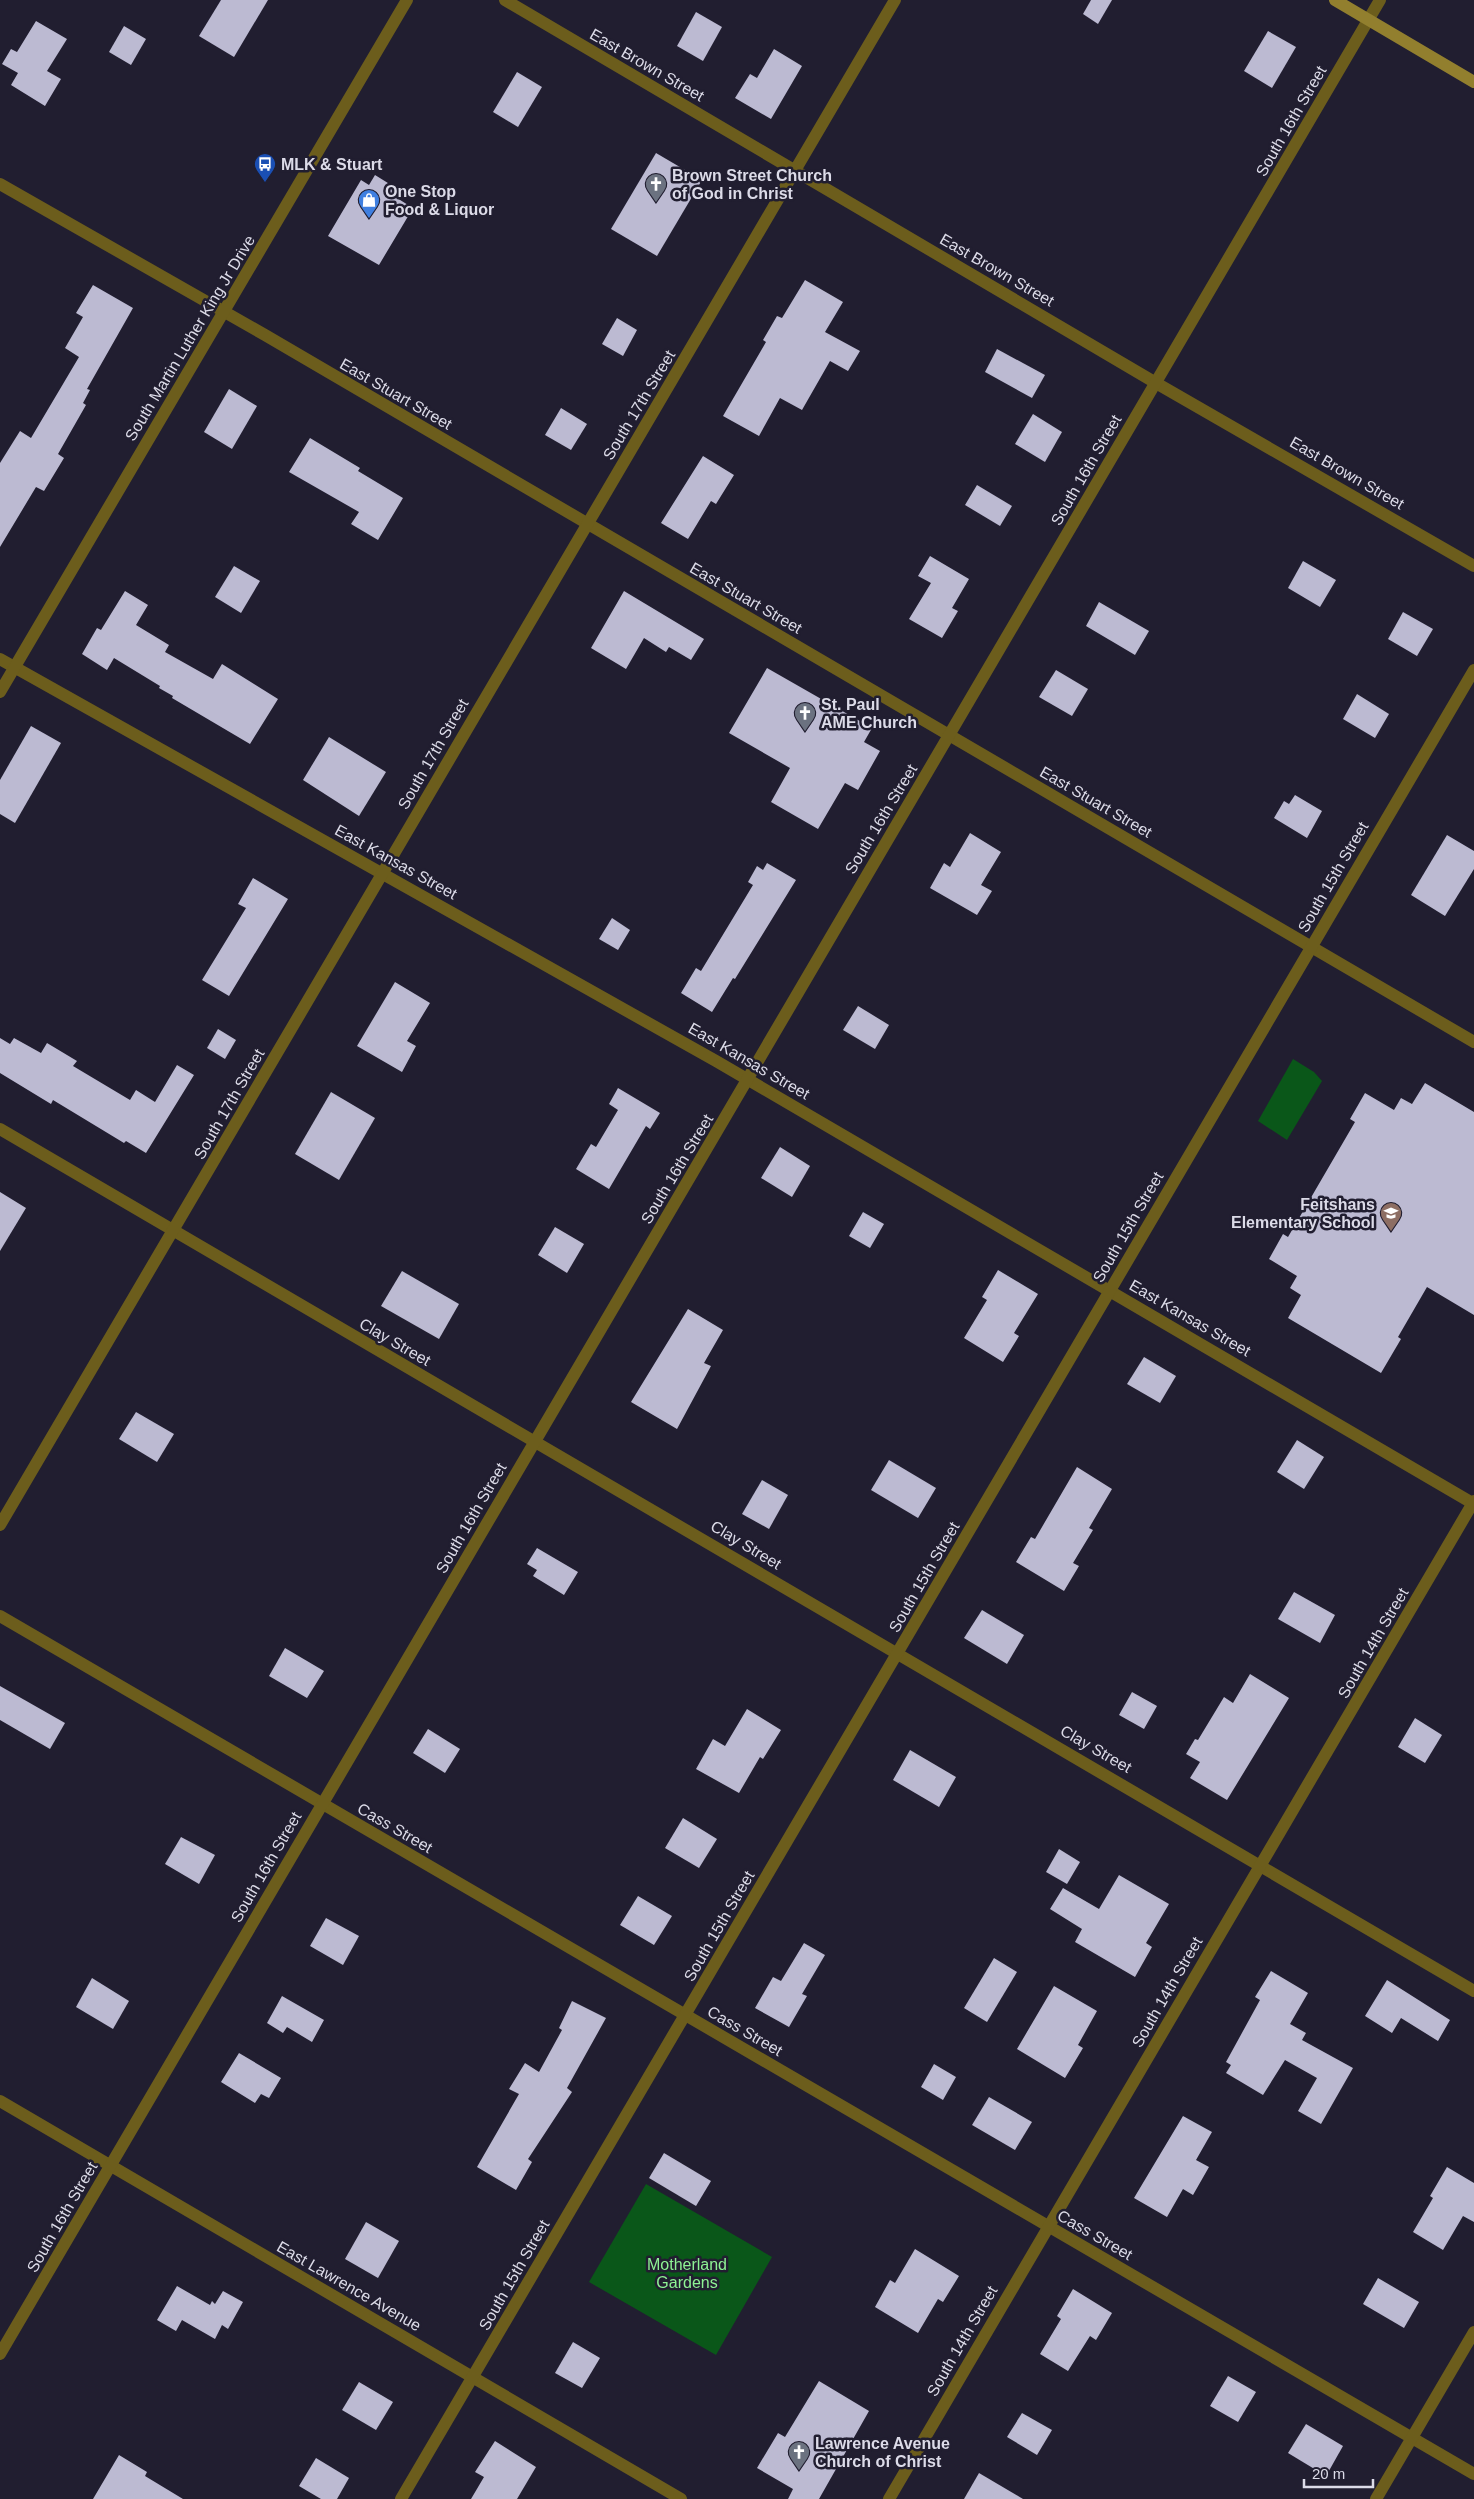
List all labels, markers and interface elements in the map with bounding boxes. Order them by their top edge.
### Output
street label: East Brown Street [587,25,708,105]
street label: South 16th Street [1253,62,1330,179]
bus stop icon: MLK & Stuart [253,152,277,183]
place label: MLK & Stuart [281,156,383,173]
place label: Brown Street Church of God in Christ [672,167,832,202]
church icon: Brown Street Church of God in Christ [644,172,668,203]
place label: One Stop Food & Liquor [385,183,494,218]
shop icon: One Stop Food & Liquor [357,188,381,219]
street label: East Brown Street [937,230,1058,310]
street label: South Martin Luther King Jr Drive [122,232,258,444]
street label: South 17th Street [600,347,679,463]
street label: East Stuart Street [337,355,455,433]
street label: South 16th Street [1048,411,1125,528]
street label: East Brown Street [1287,433,1408,513]
street label: East Stuart Street [687,559,805,637]
street label: South 17th Street [395,695,472,812]
place label: St. Paul AME Church [821,696,917,731]
church icon: St. Paul AME Church [793,701,817,732]
street label: South 16th Street [842,761,921,877]
street label: East Stuart Street [1037,763,1155,841]
street label: South 15th Street [1295,818,1372,935]
street label: East Kansas Street [332,821,460,903]
street label: East Kansas Street [685,1019,813,1103]
street label: South 17th Street [191,1045,268,1162]
street label: South 16th Street [638,1111,717,1227]
street label: South 15th Street [1090,1168,1167,1285]
place label: Feitshans Elementary School [1231,1196,1375,1231]
school or university icon: Feitshans Elementary School [1379,1201,1403,1232]
street label: East Kansas Street [1126,1276,1254,1360]
street label: Clay Street [356,1315,434,1369]
street label: South 16th Street [433,1459,510,1576]
street label: Clay Street [708,1517,785,1573]
street label: South 15th Street [886,1518,963,1635]
street label: South 14th Street [1335,1584,1412,1701]
street label: Clay Street [1057,1722,1135,1776]
street label: Cass Street [355,1800,436,1857]
street label: South 16th Street [228,1808,305,1925]
street label: South 15th Street [681,1867,758,1984]
street label: South 14th Street [1129,1933,1206,2050]
street label: Cass Street [705,2003,786,2060]
street label: South 16th Street [24,2158,101,2275]
street label: Cass Street [1055,2207,1136,2264]
street label: South 15th Street [476,2216,553,2333]
street label: East Lawrence Avenue [274,2238,424,2334]
park label: Motherland Gardens [647,2256,727,2291]
street label: South 14th Street [924,2282,1001,2399]
place label: Lawrence Avenue Church of Christ [815,2435,950,2470]
church icon: Lawrence Avenue Church of Christ [787,2440,811,2471]
scale bar [1304,2456,1373,2488]
text: 20 m [1312,2465,1345,2482]

